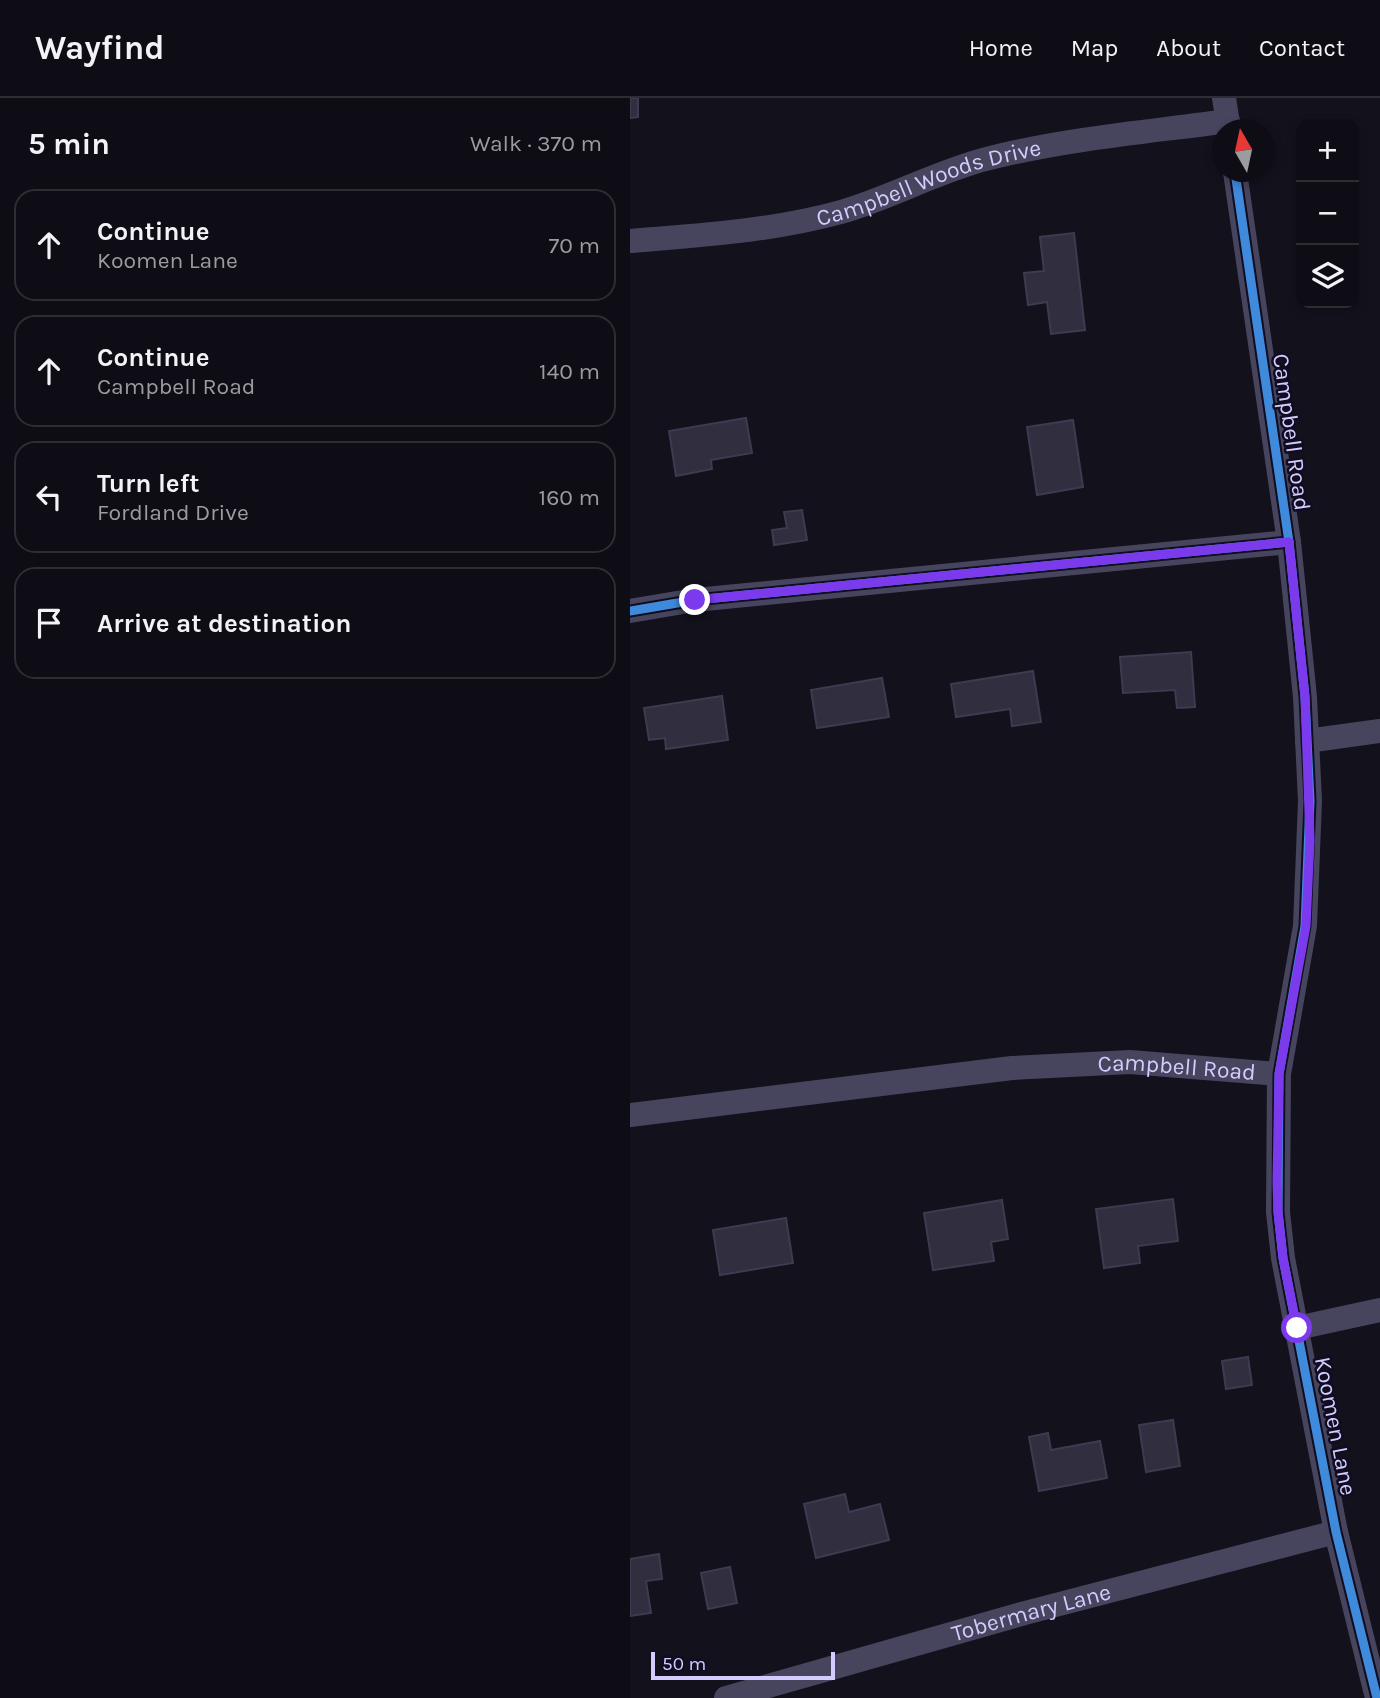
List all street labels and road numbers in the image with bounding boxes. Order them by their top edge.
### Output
street label: Campbell Woods Drive [814,134,1043,232]
street label: Campbell Road [1267,352,1316,512]
street label: Campbell Road [1097,1049,1257,1086]
street label: Koomen Lane [1309,1354,1362,1498]
street label: Tobermary Lane [949,1578,1114,1647]

